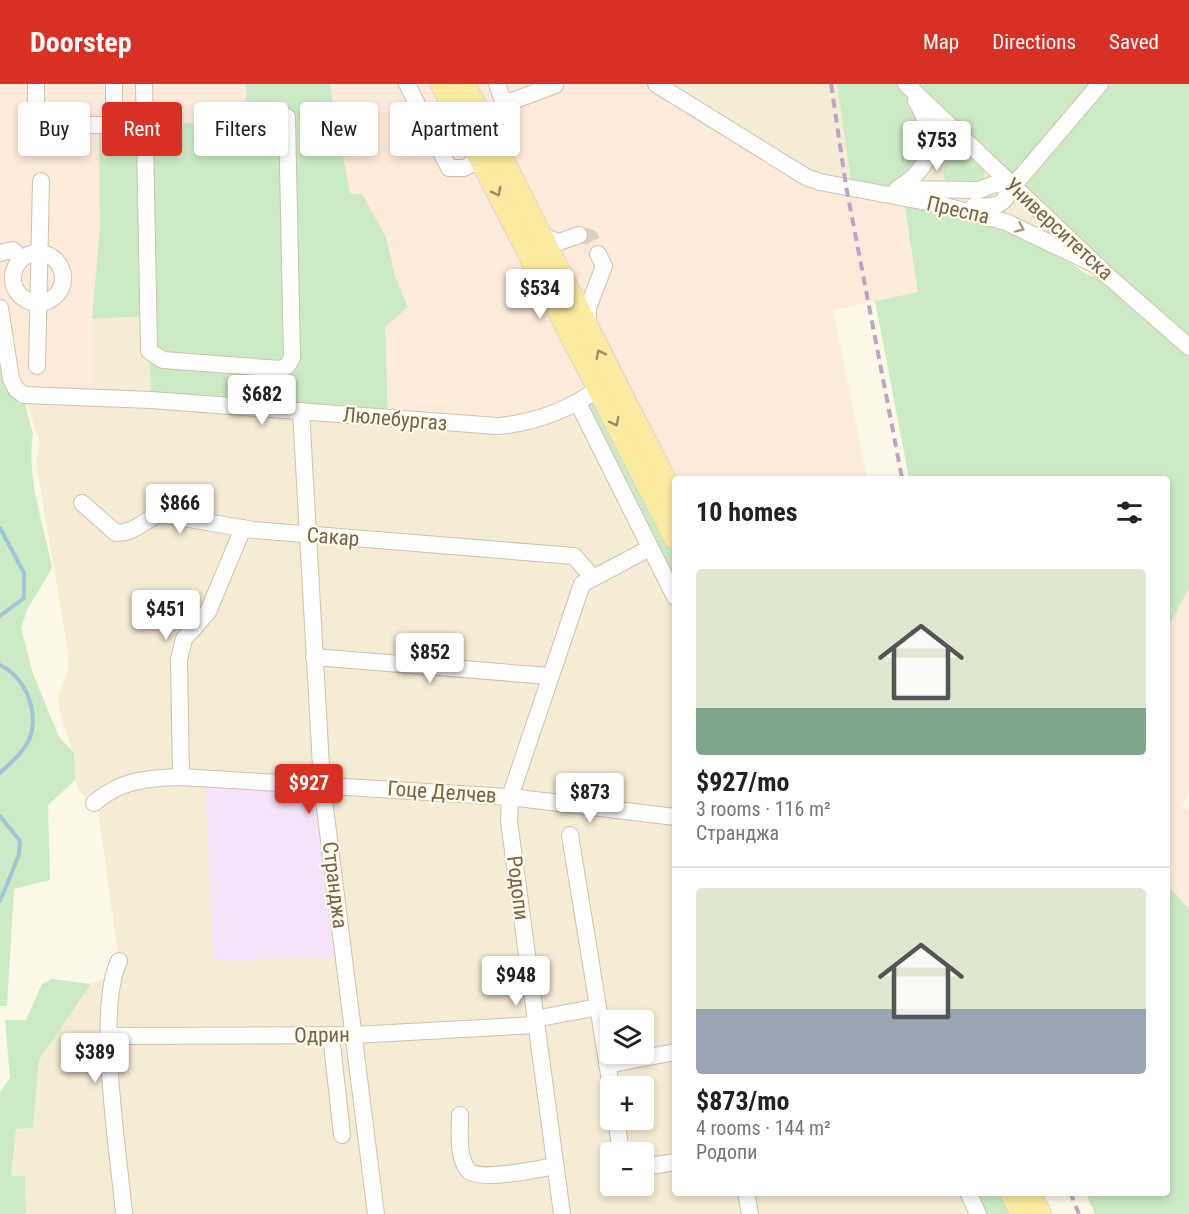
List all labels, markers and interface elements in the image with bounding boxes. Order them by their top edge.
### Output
text: Doorstep [30,26,132,59]
text: Map [923,30,959,54]
text: Directions [992,30,1076,54]
text: Saved [1109,30,1159,54]
chip: Buy [18,102,90,156]
chip: Rent [102,102,182,156]
chip: Filters [194,102,288,156]
chip: New [300,102,378,156]
chip: Apartment [390,102,520,156]
pin: $753 [901,121,973,172]
text: $753 [917,128,957,152]
street label: Университетска [1000,173,1118,285]
one-way arrow [490,186,502,197]
street label: Преспа [924,191,992,229]
one-way arrow [1013,221,1024,233]
pin: $534 [504,269,576,320]
text: $534 [520,276,560,300]
one-way arrow [596,350,608,361]
pin: $682 [226,375,298,426]
text: $682 [242,382,282,406]
street label: Люлебургаз [342,402,448,436]
one-way arrow [608,415,619,426]
pin: $866 [144,484,216,535]
text: $866 [160,491,200,515]
icon: filters [1113,496,1146,529]
text: 10 homes [696,497,798,527]
street label: Сакар [306,523,360,551]
pin: $451 [130,590,202,641]
text: $451 [146,597,186,621]
icon: home [867,608,975,716]
pin: $852 [394,633,466,684]
text: $852 [410,640,450,664]
pin: $927 [273,764,345,815]
text: $927/mo [696,767,789,797]
text: $927 [289,771,329,795]
pin: $873 [554,773,626,824]
street label: Гоце Делчев [387,776,497,808]
text: $873 [570,780,610,804]
text: 3 rooms · 116 m² [696,797,831,821]
text: Странджа [696,821,779,845]
street label: Странджа [318,840,352,930]
street label: Родопи [502,855,534,921]
icon: home [867,927,975,1035]
pin: $948 [480,956,552,1007]
text: $948 [496,963,536,987]
map controls [600,1010,654,1196]
button: layers [600,1010,654,1064]
street label: Одрин [294,1023,350,1047]
pin: $389 [59,1033,131,1084]
text: $389 [75,1040,115,1064]
button: + [600,1076,654,1130]
text: $873/mo [696,1086,789,1116]
text: 4 rooms · 144 m² [696,1116,831,1140]
text: Родопи [696,1140,757,1164]
button: − [600,1142,654,1196]

